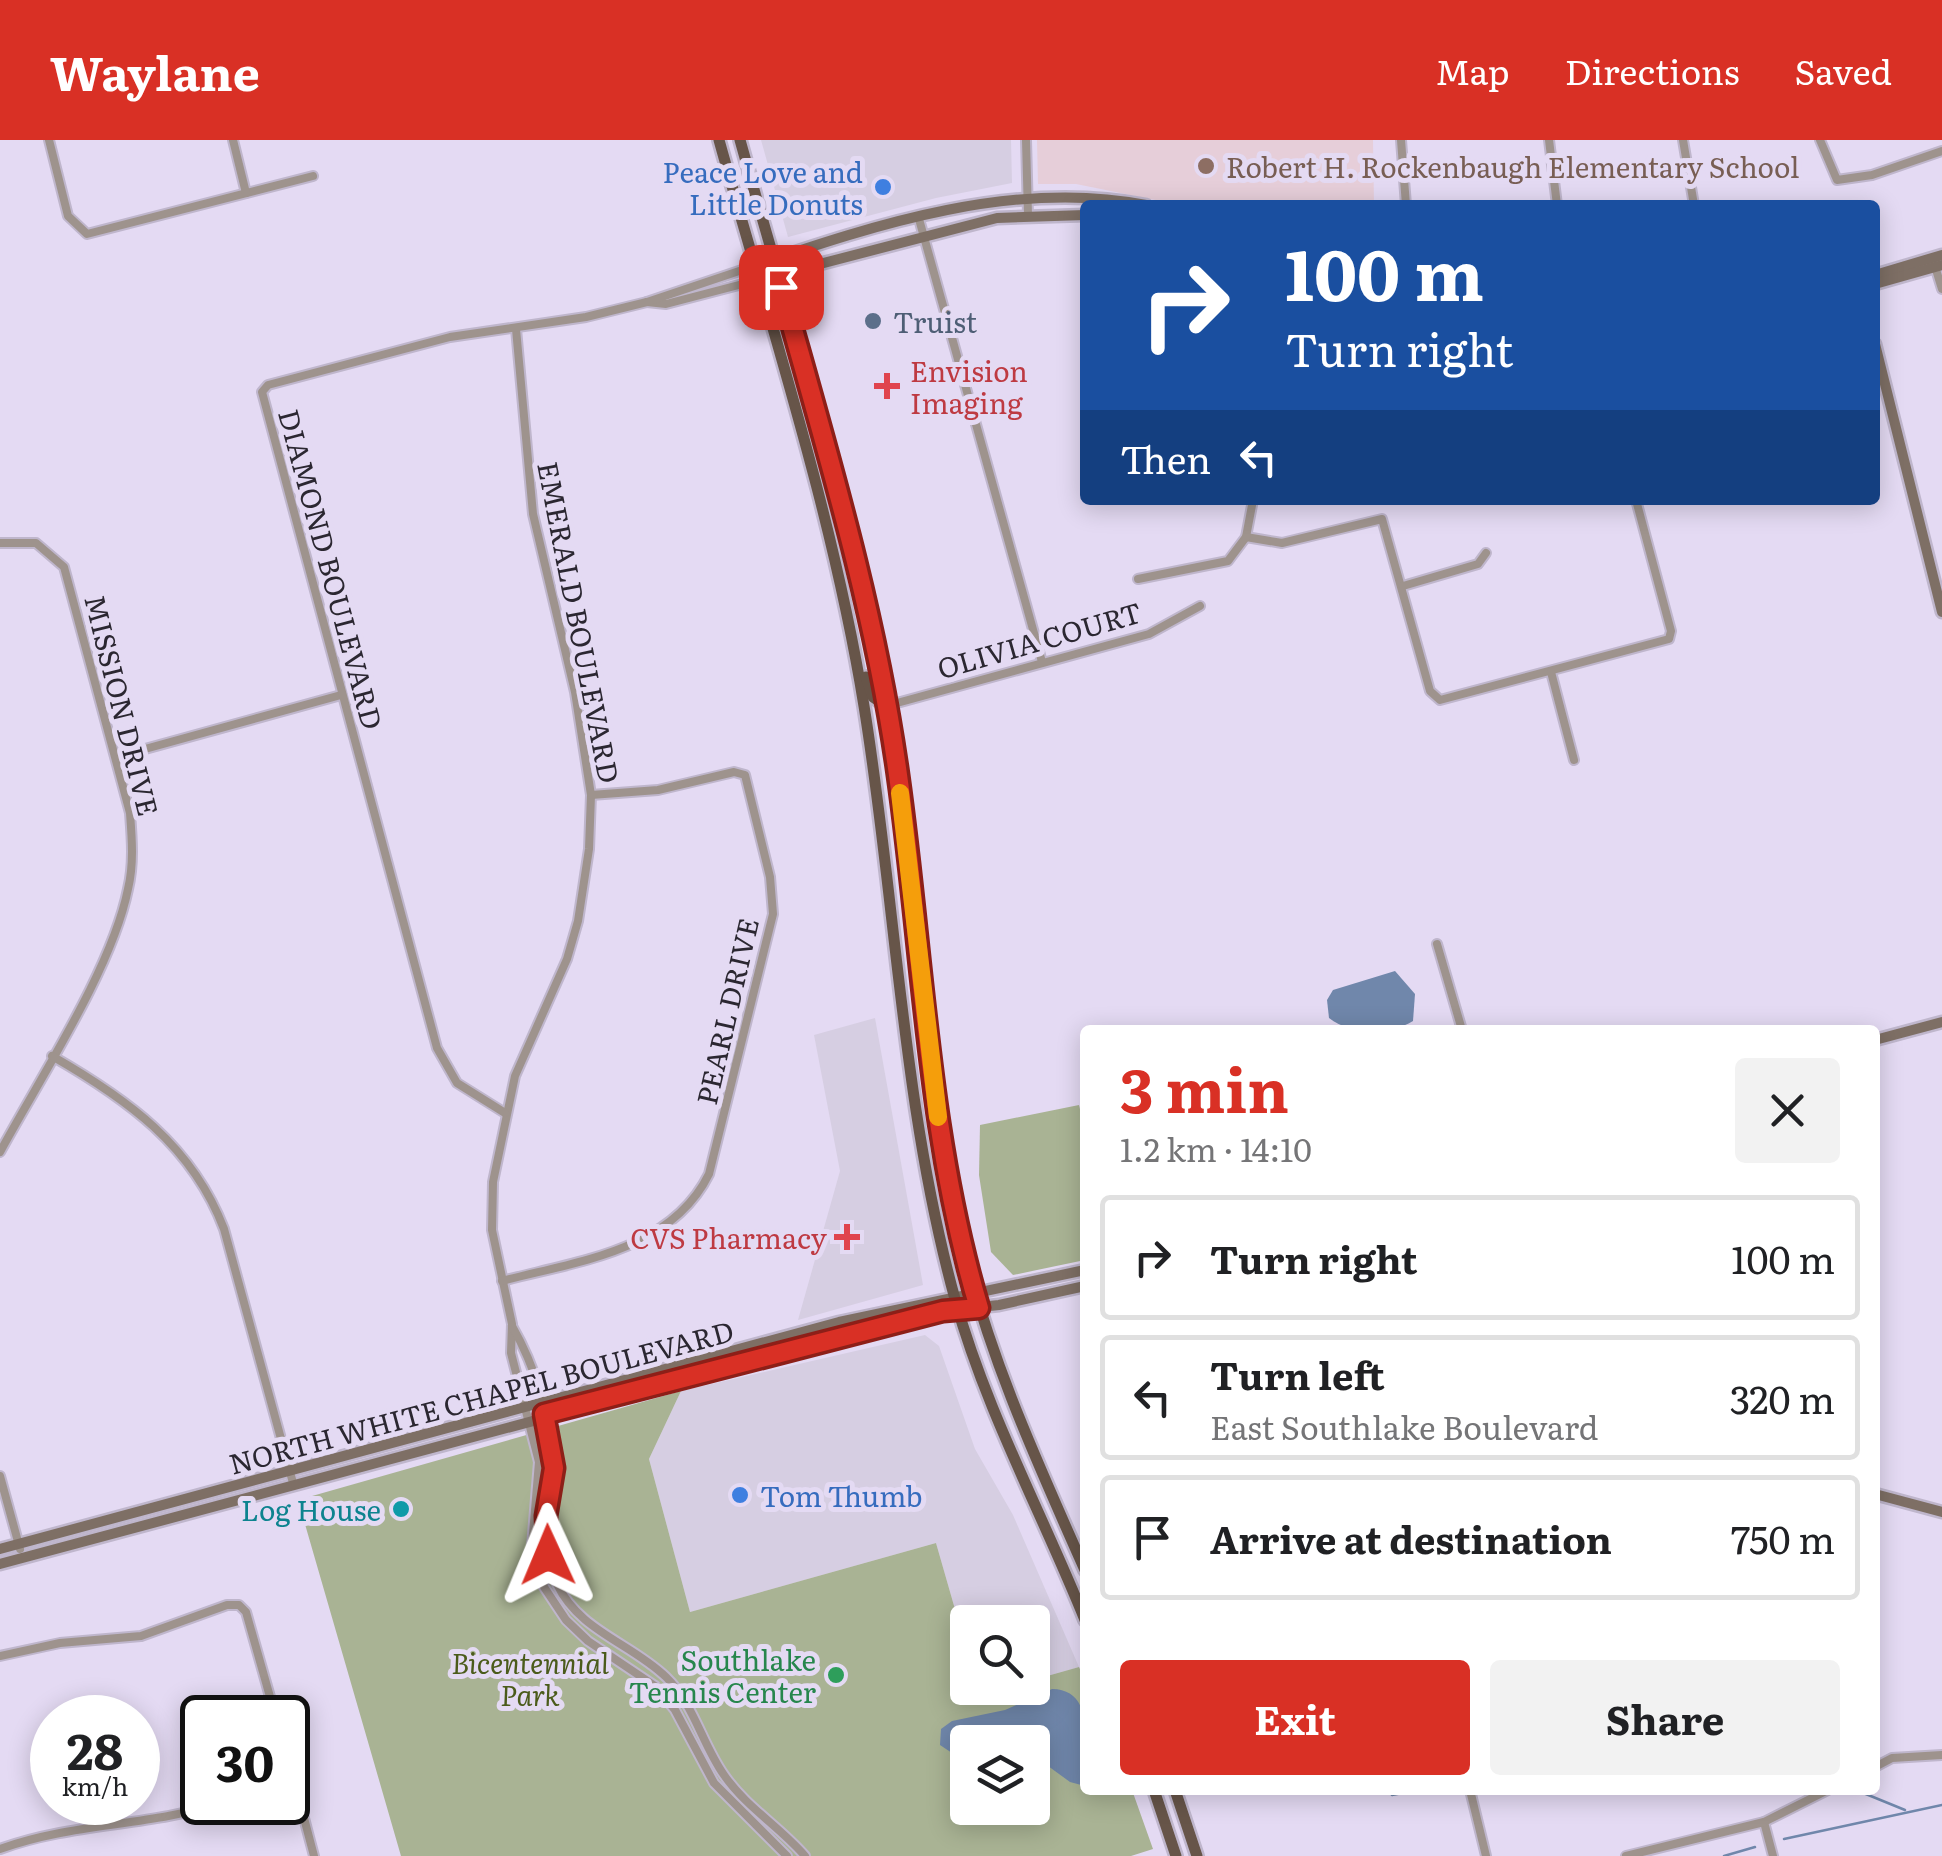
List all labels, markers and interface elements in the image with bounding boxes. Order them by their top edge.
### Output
text: Waylane [50,35,260,106]
text: Map [1435,44,1510,96]
text: Directions [1565,44,1740,96]
text: Saved [1795,44,1892,96]
place label: Robert H. Rockenbaugh Elementary School [1226,145,1799,187]
place label: Peace Love and Little Donuts [663,150,863,224]
marker: Robert H. Rockenbaugh Elementary School [1195,155,1217,177]
marker: Peace Love and Little Donuts [872,176,894,198]
text: 100 m [1285,219,1484,323]
icon: right [1120,240,1250,370]
pin [739,245,824,330]
icon: arrive [754,260,809,315]
place label: Truist [893,300,978,342]
marker: Truist [862,310,884,332]
text: Turn right [1285,314,1513,381]
place label: Envision Imaging [910,349,1028,423]
marker: Envision Imaging [874,373,900,399]
street label: DIAMOND BOULEVARD [269,404,395,734]
text: Then [1120,429,1211,486]
icon: left [1231,430,1286,485]
street label: EMERALD BOULEVARD [528,458,632,786]
street label: MISSION DRIVE [75,590,171,820]
street label: OLIVIA COURT [932,590,1146,688]
street label: PEARL DRIVE [684,913,768,1109]
text: 3 min [1120,1042,1289,1131]
button: close [1735,1058,1840,1163]
text: 1.2 km · 14:10 [1120,1124,1312,1172]
place label: CVS Pharmacy [630,1216,828,1258]
marker: CVS Pharmacy [836,1226,858,1248]
text: Turn right [1210,1229,1417,1286]
text: 100 m [1731,1229,1835,1286]
icon: right [1125,1230,1180,1285]
street label: NORTH WHITE CHAPEL BOULEVARD [224,1308,738,1484]
text: Turn left [1210,1345,1385,1402]
text: 320 m [1730,1369,1835,1426]
icon: left [1125,1370,1180,1425]
text: East Southlake Boulevard [1210,1402,1598,1450]
place label: Tom Thumb [760,1474,923,1516]
marker: Tom Thumb [729,1484,751,1506]
place label: Log House [241,1488,381,1530]
marker: Log House [390,1498,412,1520]
position arrow [496,1503,600,1607]
text: Arrive at destination [1210,1509,1612,1566]
text: 750 m [1731,1509,1835,1566]
icon: arrive [1125,1510,1180,1565]
map controls [950,1605,1050,1825]
button: search [950,1605,1050,1705]
place label: Southlake Tennis Center [628,1638,817,1712]
park label: Bicentennial Park [451,1641,609,1715]
button: Exit [1120,1660,1470,1775]
button: Share [1490,1660,1840,1775]
marker: Southlake Tennis Center [825,1664,847,1686]
speed limit sign: 30 [180,1695,310,1825]
text: 28 [67,1711,123,1785]
button: layers [950,1725,1050,1825]
text: km/h [62,1767,128,1804]

